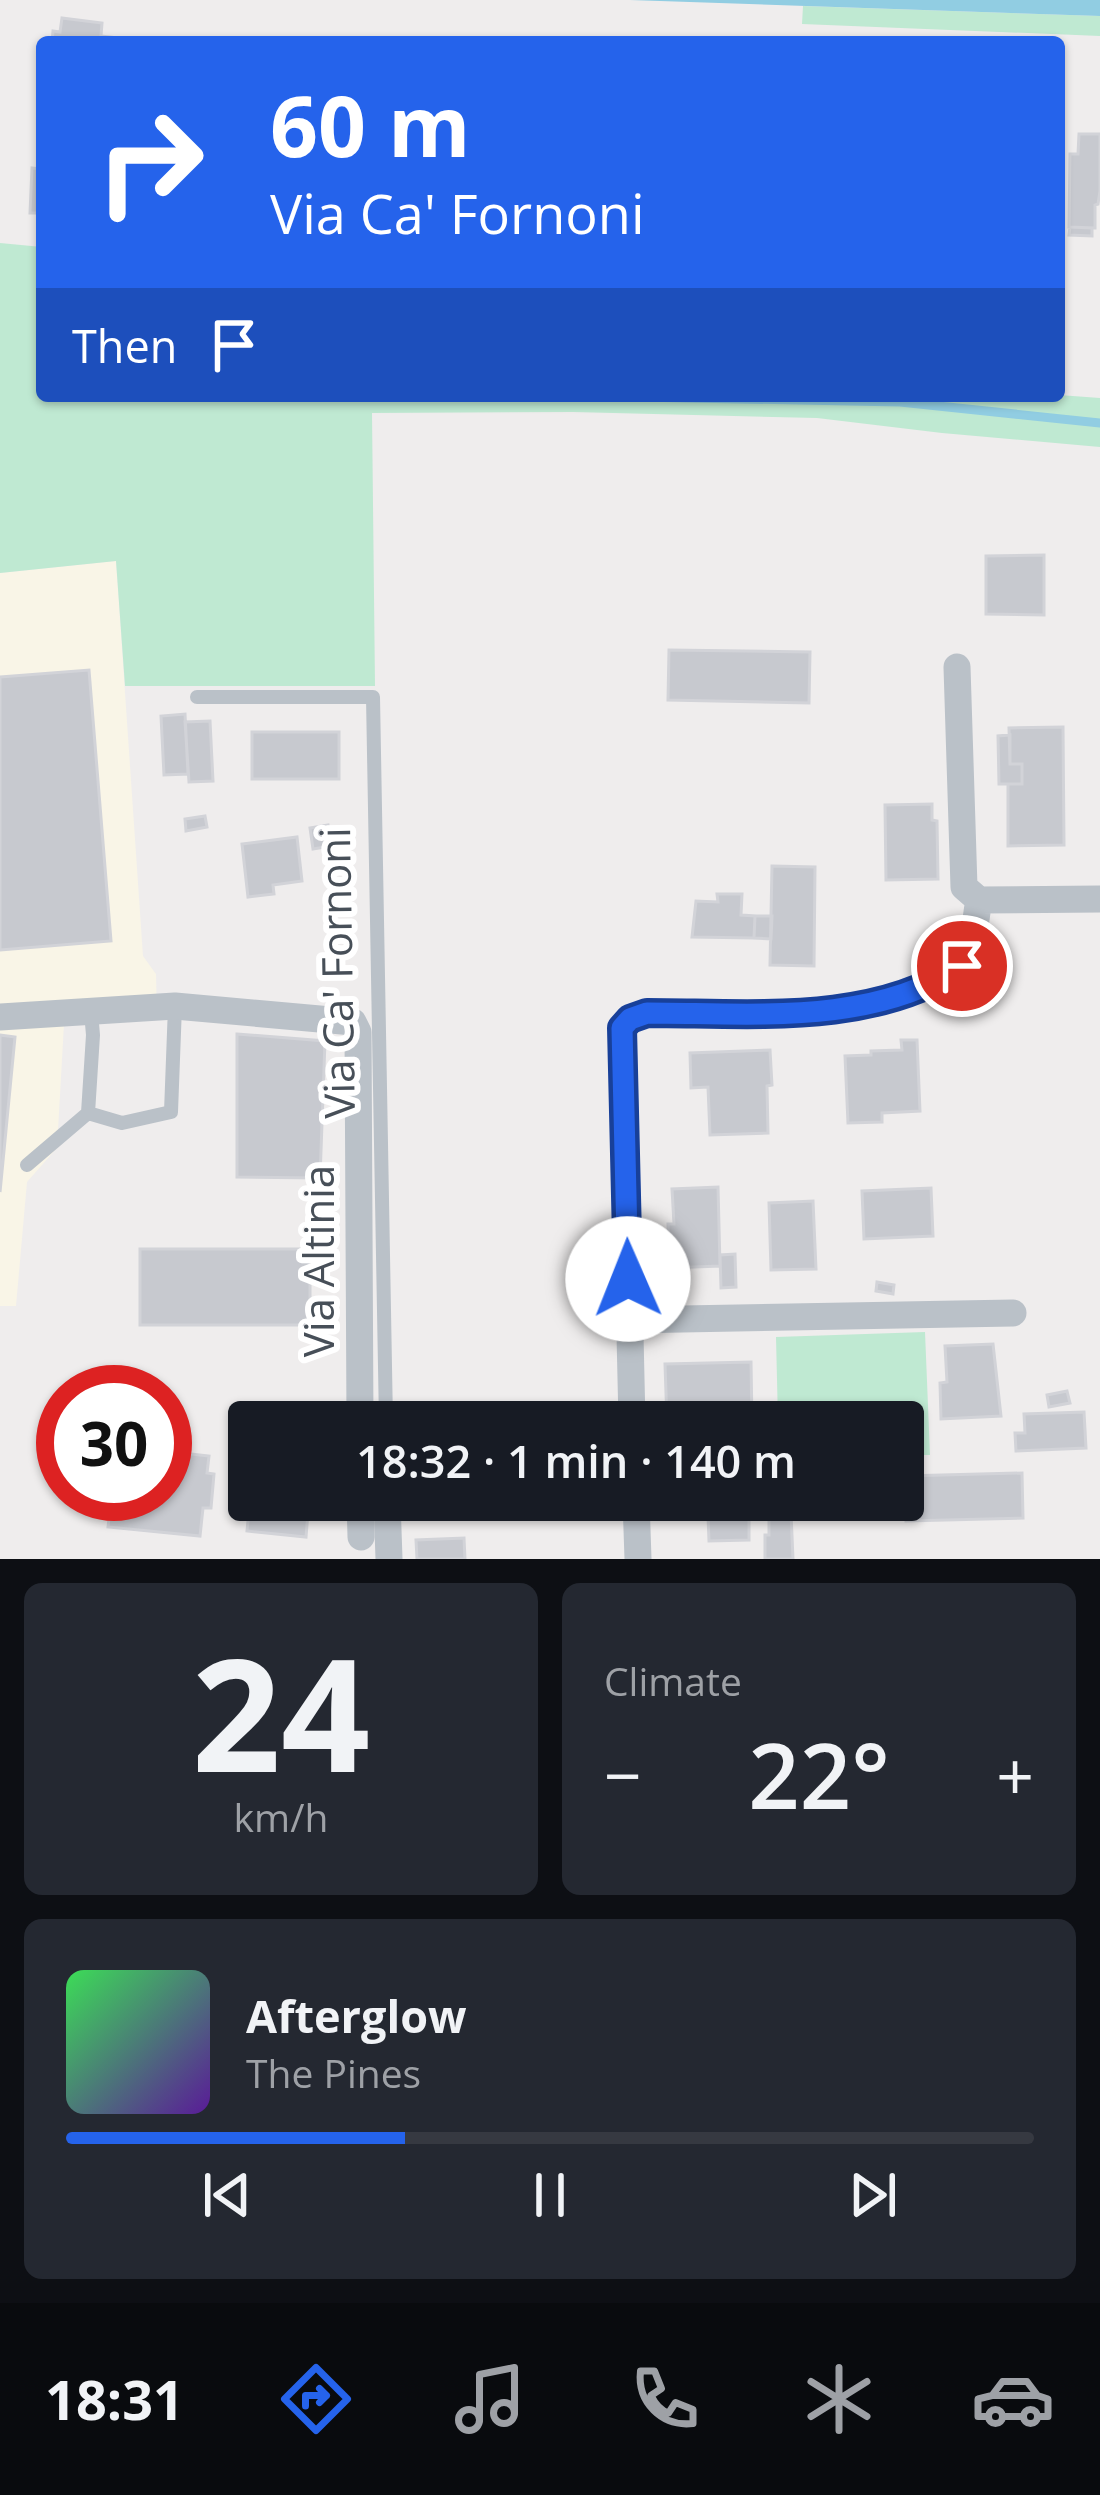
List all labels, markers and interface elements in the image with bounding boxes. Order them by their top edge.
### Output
text: 60 m [270,67,470,182]
icon: right [72,84,228,240]
text: Via Ca' Fornoni [270,176,645,250]
icon: arrive [201,312,267,378]
text: Then [72,315,177,376]
street label: Via Ca' Fornoni [305,827,367,1119]
pin [911,915,1013,1017]
icon: arrive [929,933,995,999]
street label: Via Altinia [289,1165,346,1357]
position arrow [565,1216,691,1342]
speed limit sign: 30 [36,1365,192,1521]
text: 18:32 · 1 min · 140 m [356,1430,796,1491]
text: 24 [192,1605,370,1818]
text: Climate [604,1654,742,1707]
text: 22° [748,1713,890,1835]
text: − [604,1729,642,1819]
text: + [996,1729,1034,1819]
text: km/h [234,1790,328,1843]
text: Afterglow [246,1985,467,2046]
text: The Pines [246,2046,421,2099]
icon: previous [194,2162,260,2228]
icon: pause [517,2162,583,2228]
icon: next [840,2162,906,2228]
icon: directions [274,2357,358,2441]
icon: music [448,2357,532,2441]
icon: phone [623,2357,707,2441]
icon: climate [797,2357,881,2441]
icon: car [971,2357,1055,2441]
text: 18:31 [45,2362,184,2436]

